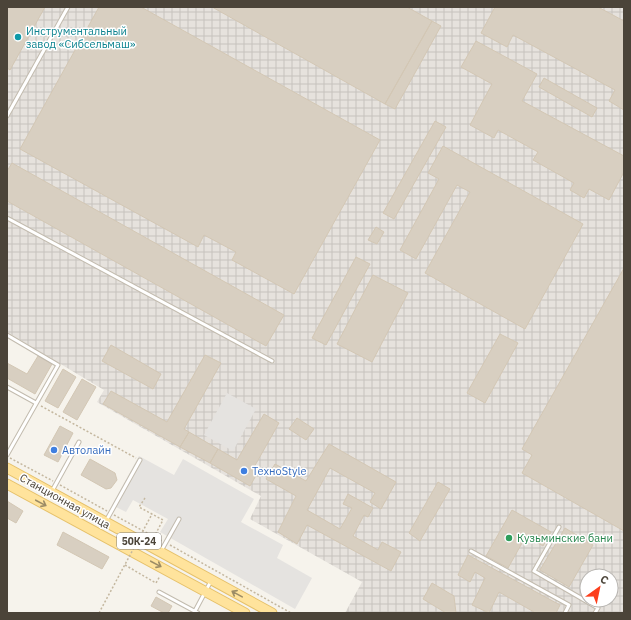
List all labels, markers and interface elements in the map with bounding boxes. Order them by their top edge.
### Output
place label: Инструментальный завод «Сибсельмаш» [26,24,136,51]
marker: Инструментальный завод «Сибсельмаш» [13,32,23,42]
place label: Автолайн [62,443,111,457]
marker: Автолайн [49,445,59,455]
place label: ТехноStyle [252,464,306,478]
marker: ТехноStyle [239,466,249,476]
street label: Станционная улица [17,470,113,532]
one-way arrow [35,499,47,507]
place label: Кузьминские бани [517,531,613,545]
road number: 50К-24 [117,533,161,549]
marker: Кузьминские бани [504,533,514,543]
one-way arrow [149,561,161,569]
north arrow [579,568,619,608]
text: С [598,572,611,587]
one-way arrow [232,590,244,598]

